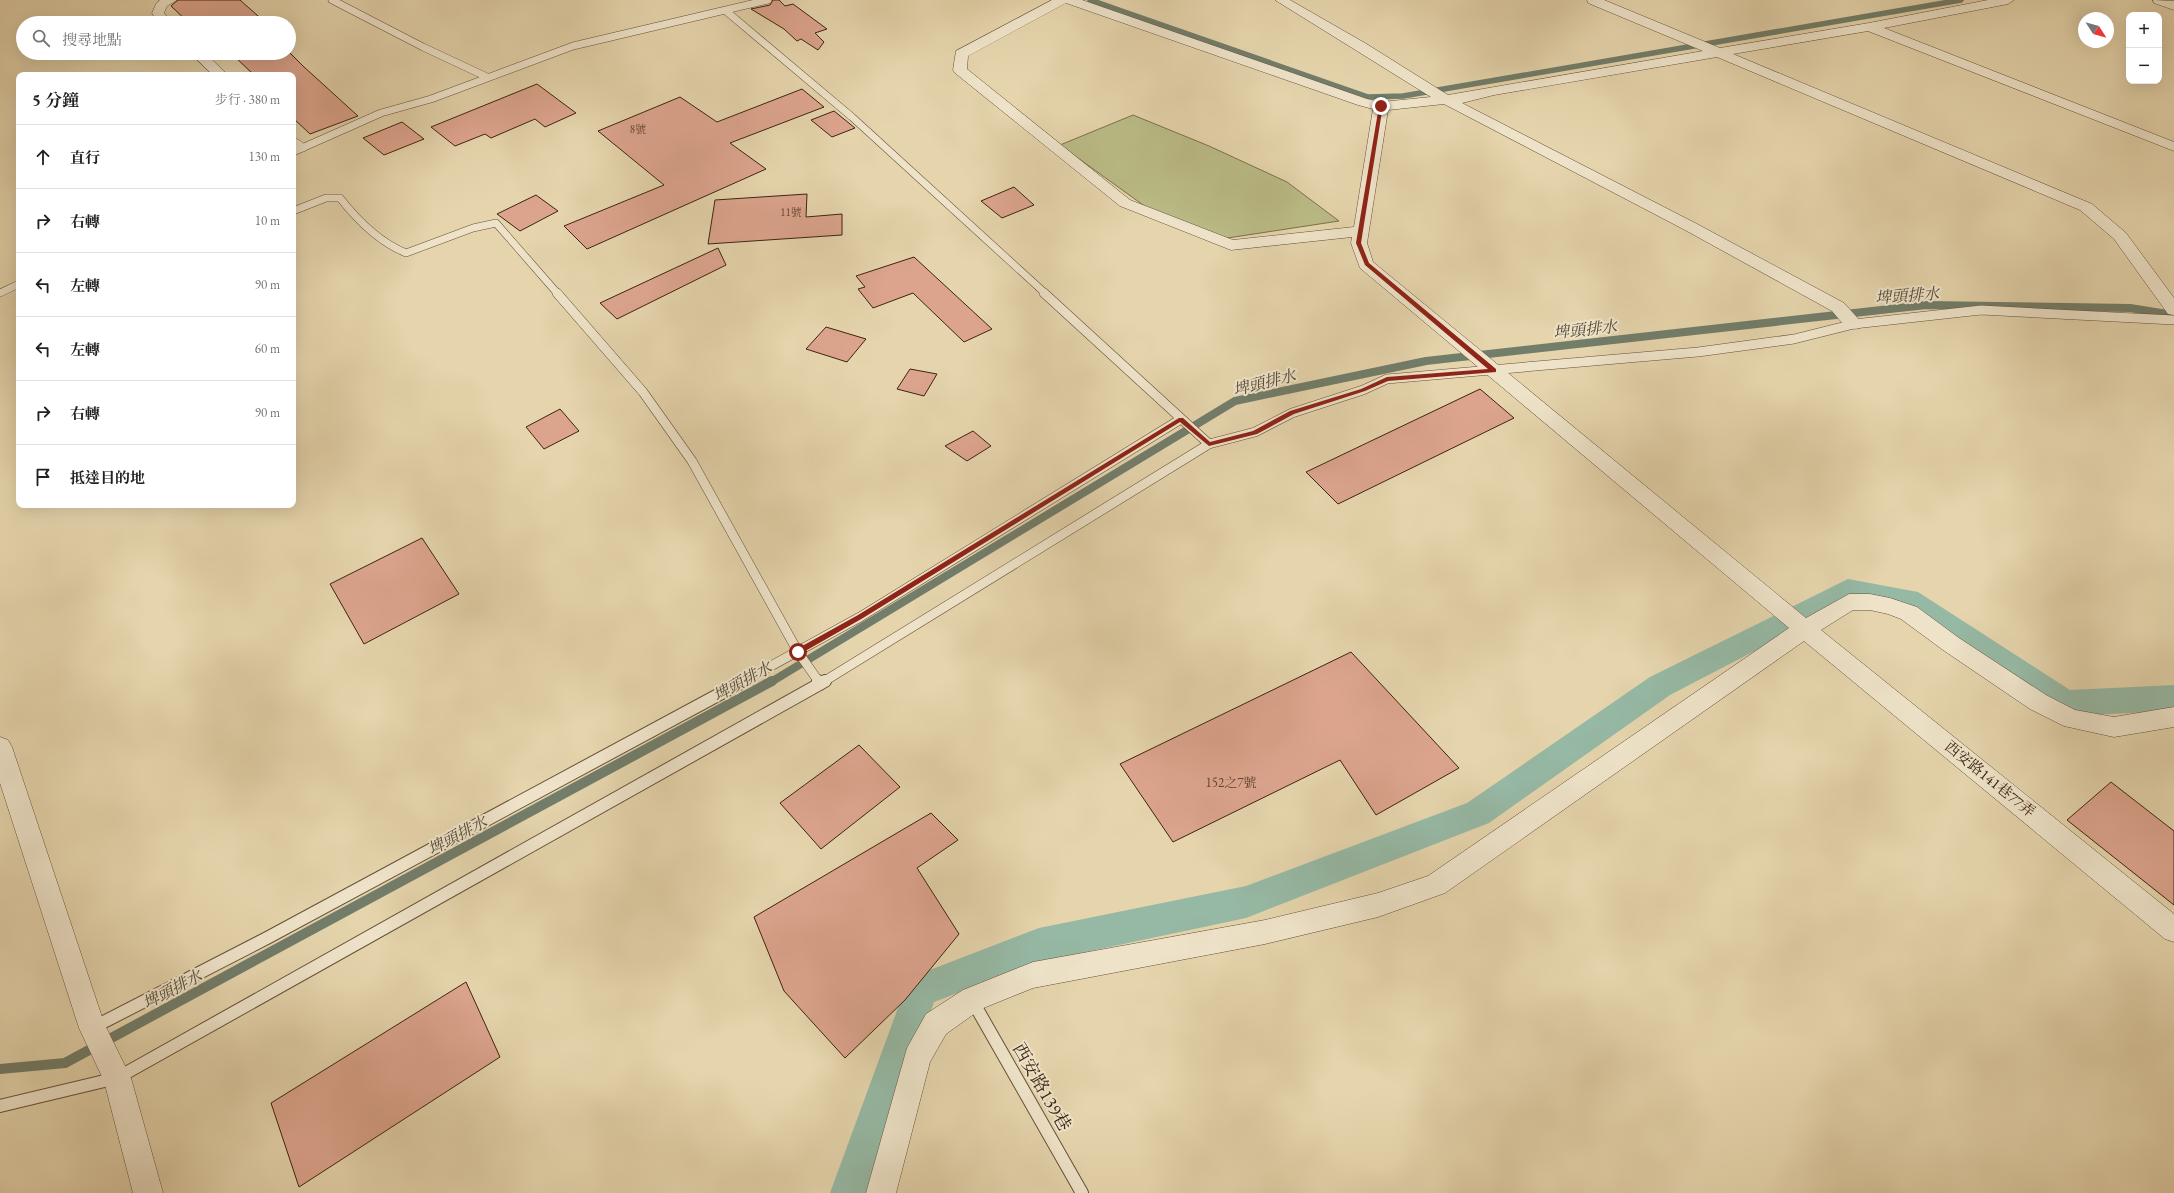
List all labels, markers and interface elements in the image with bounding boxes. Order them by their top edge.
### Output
north arrow [2078,12,2114,48]
map controls [2126,12,2162,84]
button: + [2126,12,2162,48]
search box [16,16,296,60]
icon: search [30,27,52,49]
text: 搜尋地點 [62,30,122,49]
button: − [2126,48,2162,84]
text: 5 分鐘 [32,89,79,111]
text: 步行 · 380 m [215,91,280,108]
route end [1372,97,1390,115]
house number: 8號 [630,122,646,136]
icon: ahead [32,146,54,168]
text: 直行 [70,148,100,167]
text: 130 m [249,148,280,165]
house number: 11號 [780,205,802,219]
icon: right [32,210,54,232]
text: 右轉 [70,212,100,231]
text: 10 m [255,212,280,229]
icon: left [32,274,54,296]
text: 左轉 [70,276,100,295]
text: 90 m [255,276,280,293]
water label: 埤頭排水 [1874,283,1942,308]
water label: 埤頭排水 [1552,316,1620,343]
icon: left [32,338,54,360]
text: 左轉 [70,340,100,359]
text: 60 m [255,340,280,357]
water label: 埤頭排水 [1231,364,1300,400]
icon: right [32,402,54,424]
text: 右轉 [70,404,100,423]
text: 90 m [255,404,280,421]
icon: arrive [32,466,54,488]
text: 抵達目的地 [70,468,145,487]
route start [789,643,807,661]
water label: 埤頭排水 [709,656,777,706]
street label: 西安路141巷77弄 [1941,736,2039,821]
house number: 152之7號 [1206,774,1256,791]
water label: 埤頭排水 [424,810,492,860]
water label: 埤頭排水 [139,964,207,1014]
street label: 西安路139巷 [1008,1039,1077,1135]

